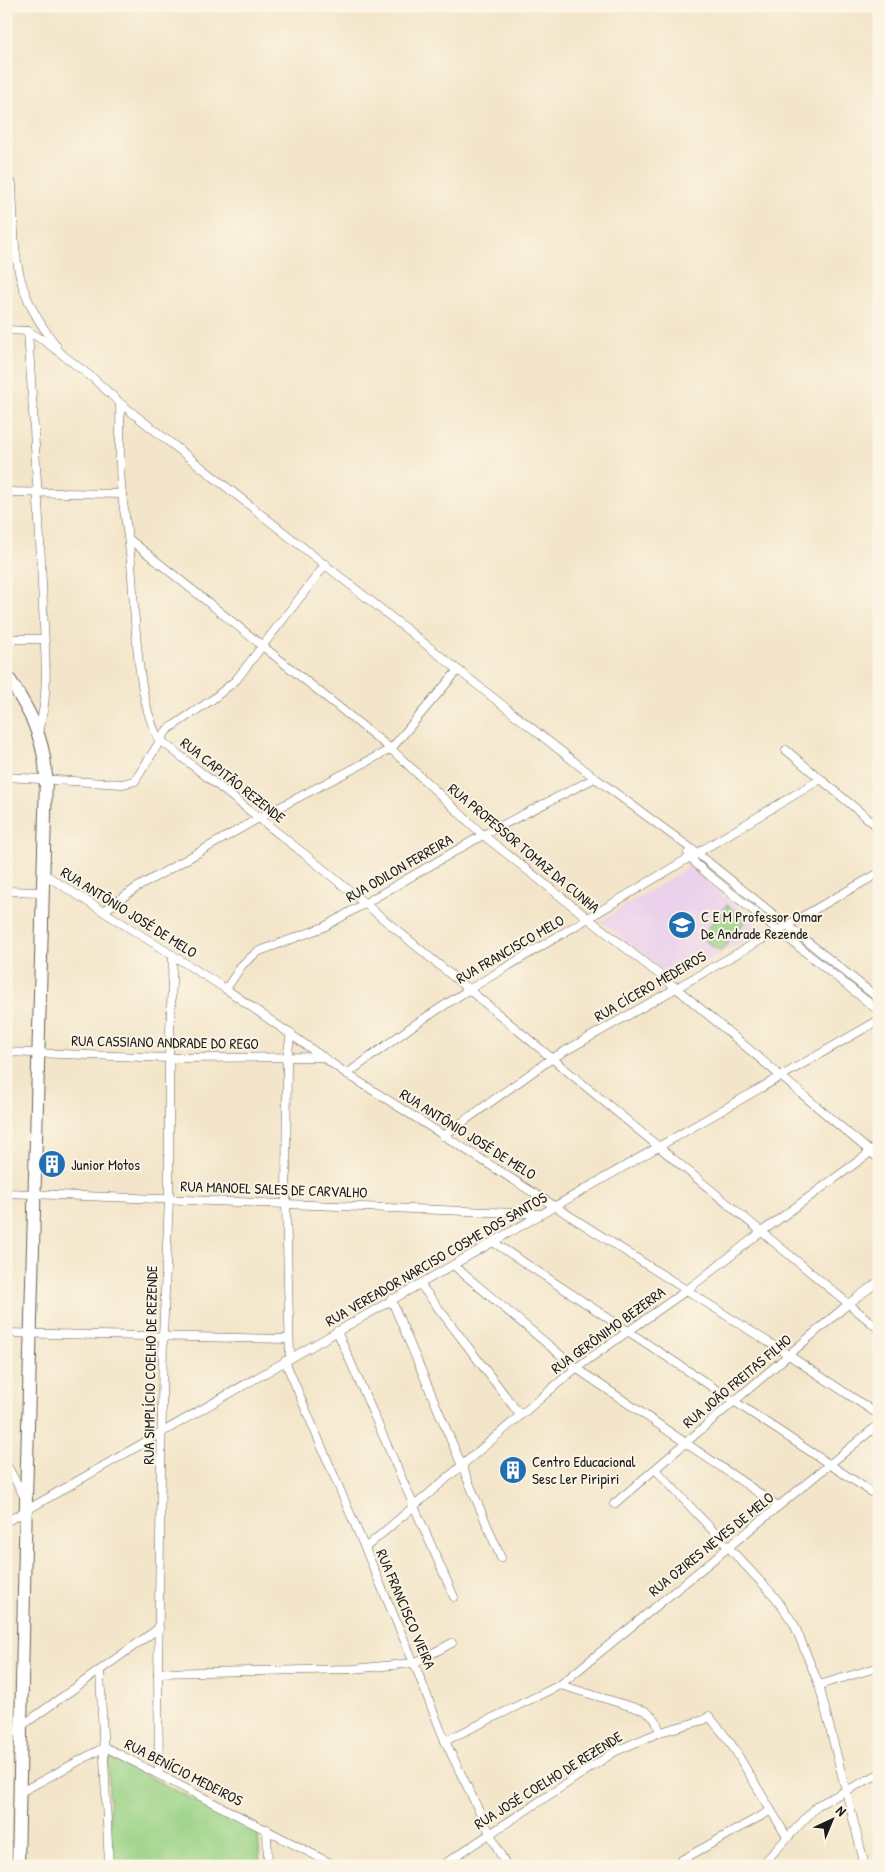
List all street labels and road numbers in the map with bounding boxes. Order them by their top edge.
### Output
street label: RUA CAPITÃO REZENDE [176,732,290,828]
street label: RUA PROFESSOR TOMAZ DA CUNHA [444,778,605,918]
street label: RUA ODILON FERREIRA [342,828,457,907]
street label: RUA ANTÔNIO JOSÉ DE MELO [57,861,201,963]
street label: RUA FRANCISCO MELO [452,909,568,989]
street label: RUA CÍCERO MEDEIROS [590,945,710,1027]
street label: RUA CASSIANO ANDRADE DO REGO [71,1030,259,1054]
street label: RUA ANTÔNIO JOSÉ DE MELO [396,1083,540,1185]
street label: RUA MANOEL SALES DE CARVALHO [180,1175,368,1203]
street label: RUA VEREADOR NARCISO COSME DOS SANTOS [321,1187,551,1331]
street label: RUA SIMPLÍCIO COELHO DE REZENDE [138,1265,162,1465]
street label: RUA GERÔNIMO BEZERRA [547,1281,670,1379]
street label: RUA JOÃO FREITAS FILHO [678,1329,796,1433]
street label: RUA OZIRES NEVES DE MELO [644,1487,778,1601]
street label: RUA FRANCISCO VIEIRA [371,1546,441,1673]
street label: RUA JOSÉ COELHO DE REZENDE [470,1726,626,1834]
street label: RUA BENÍCIO MEDEIROS [121,1733,247,1811]

